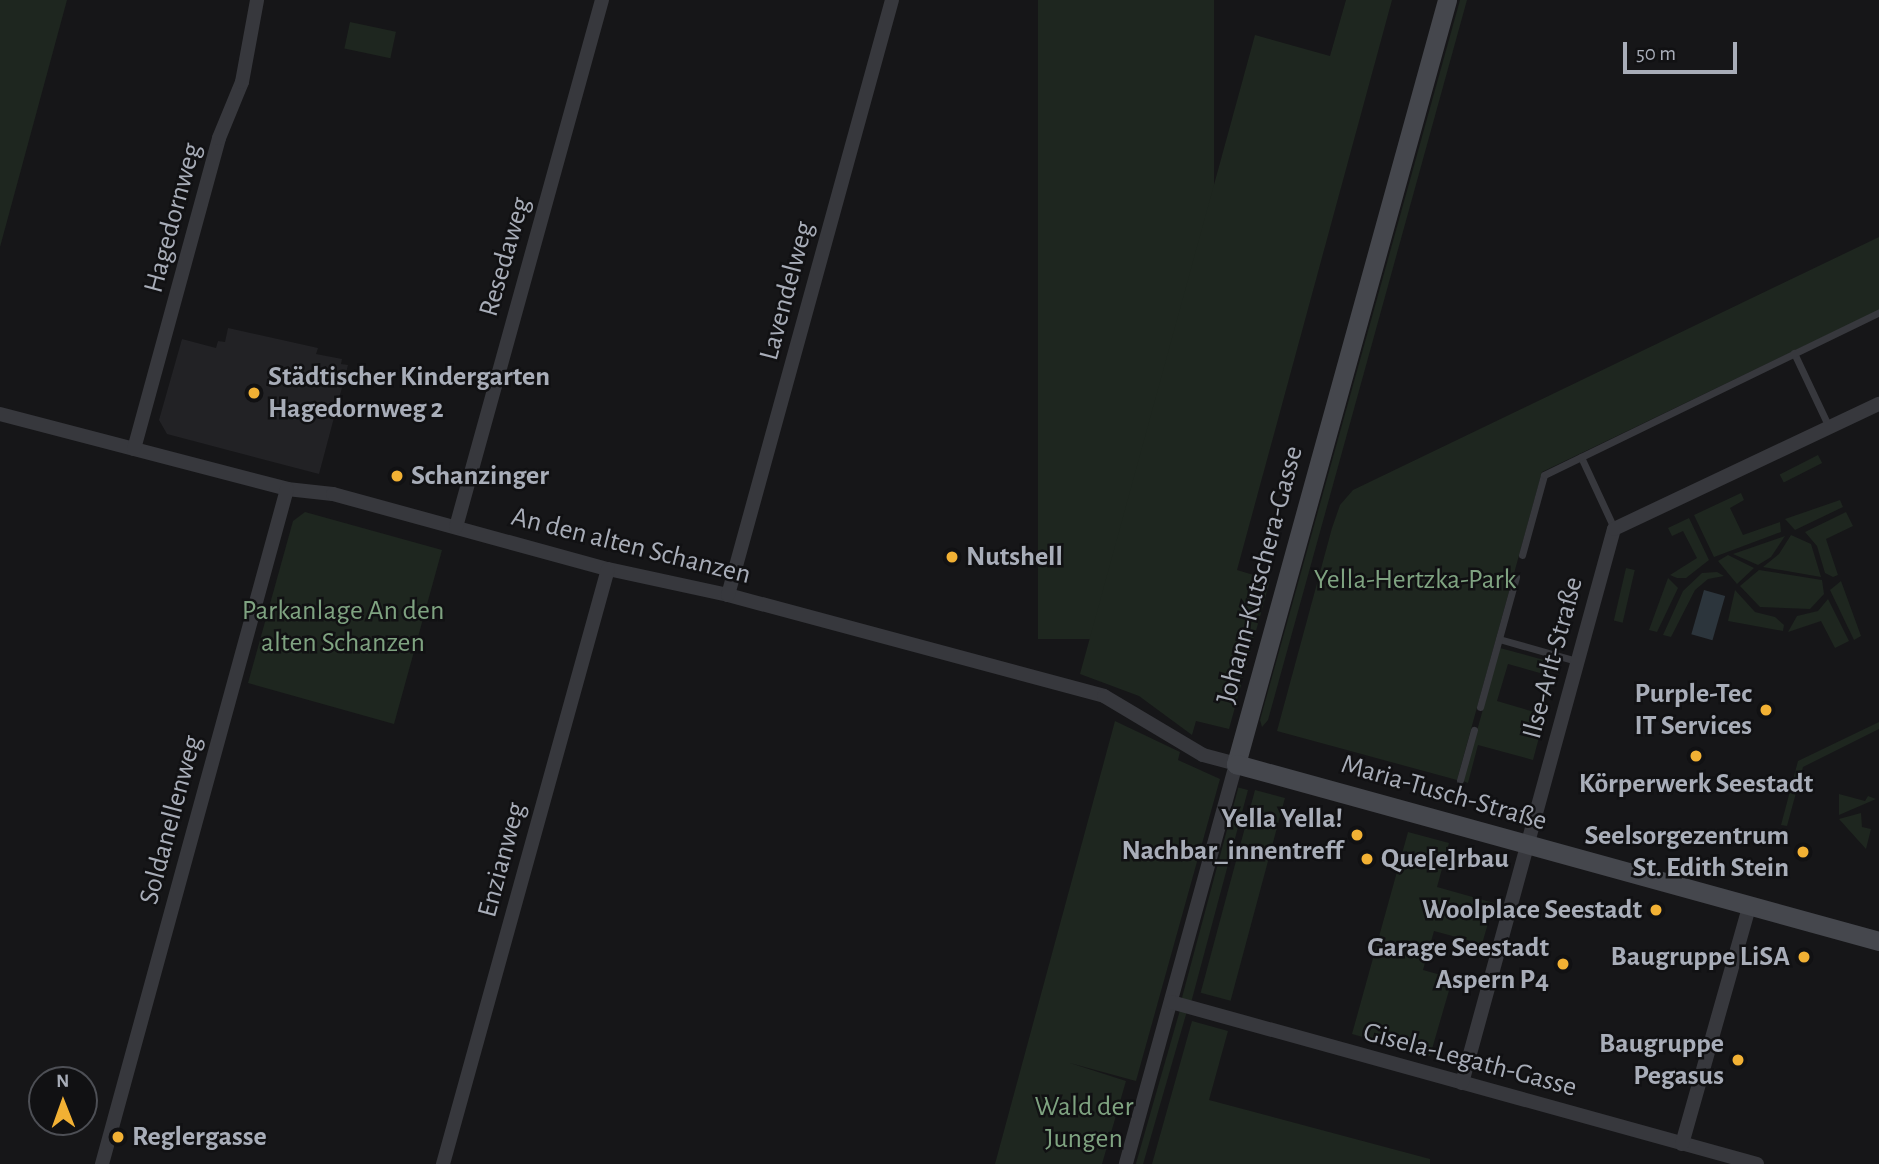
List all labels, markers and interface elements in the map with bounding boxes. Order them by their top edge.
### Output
scale bar [1627,28,1741,72]
text: 50 m [1636,43,1676,64]
street label: Hagedornweg [137,139,209,297]
street label: Resedaweg [472,193,538,321]
street label: Lavendelweg [752,218,822,364]
place label: Städtischer Kindergarten Hagedornweg 2 [268,360,550,426]
marker: Städtischer Kindergarten Hagedornweg 2 [246,385,262,401]
street label: Johann-Kutschera-Gasse [1209,442,1311,708]
place label: Schanzinger [411,459,549,493]
marker: Schanzinger [389,468,405,484]
street label: An den alten Schanzen [508,500,754,592]
place label: Nutshell [966,540,1063,574]
marker: Nutshell [944,549,960,565]
park label: Yella-Hertzka-Park [1314,563,1516,597]
street label: Ilse-Arlt-Straße [1515,573,1591,743]
park label: Parkanlage An den alten Schanzen [242,594,444,660]
place label: Purple-Tec IT Services [1634,677,1752,743]
marker: Purple-Tec IT Services [1758,702,1774,718]
street label: Soldanellenweg [132,732,210,908]
street label: Maria-Tusch-Straße [1337,748,1551,838]
marker: Körperwerk Seestadt [1688,748,1704,764]
place label: Körperwerk Seestadt [1579,767,1813,801]
street label: Enzianweg [471,799,533,921]
place label: Yella Yella! Nachbar_innentreff [1121,802,1343,868]
place label: Seelsorgezentrum St. Edith Stein [1585,819,1789,885]
marker: Yella Yella! Nachbar_innentreff [1349,827,1365,843]
place label: Que[e]rbau [1381,842,1509,876]
marker: Seelsorgezentrum St. Edith Stein [1795,844,1811,860]
marker: Que[e]rbau [1359,851,1375,867]
place label: Woolplace Seestadt [1422,893,1642,927]
marker: Woolplace Seestadt [1648,902,1664,918]
place label: Garage Seestadt Aspern P4 [1367,931,1549,997]
place label: Baugruppe LiSA [1611,940,1790,974]
marker: Baugruppe LiSA [1796,949,1812,965]
marker: Garage Seestadt Aspern P4 [1555,956,1571,972]
street label: Gisela-Legath-Gasse [1360,1015,1580,1105]
place label: Baugruppe Pegasus [1599,1027,1724,1093]
marker: Baugruppe Pegasus [1730,1052,1746,1068]
north arrow [28,1066,98,1136]
text: N [56,1072,69,1091]
park label: Wald der Jungen [1035,1090,1133,1156]
place label: Reglergasse [132,1120,267,1154]
marker: Reglergasse [110,1129,126,1145]

